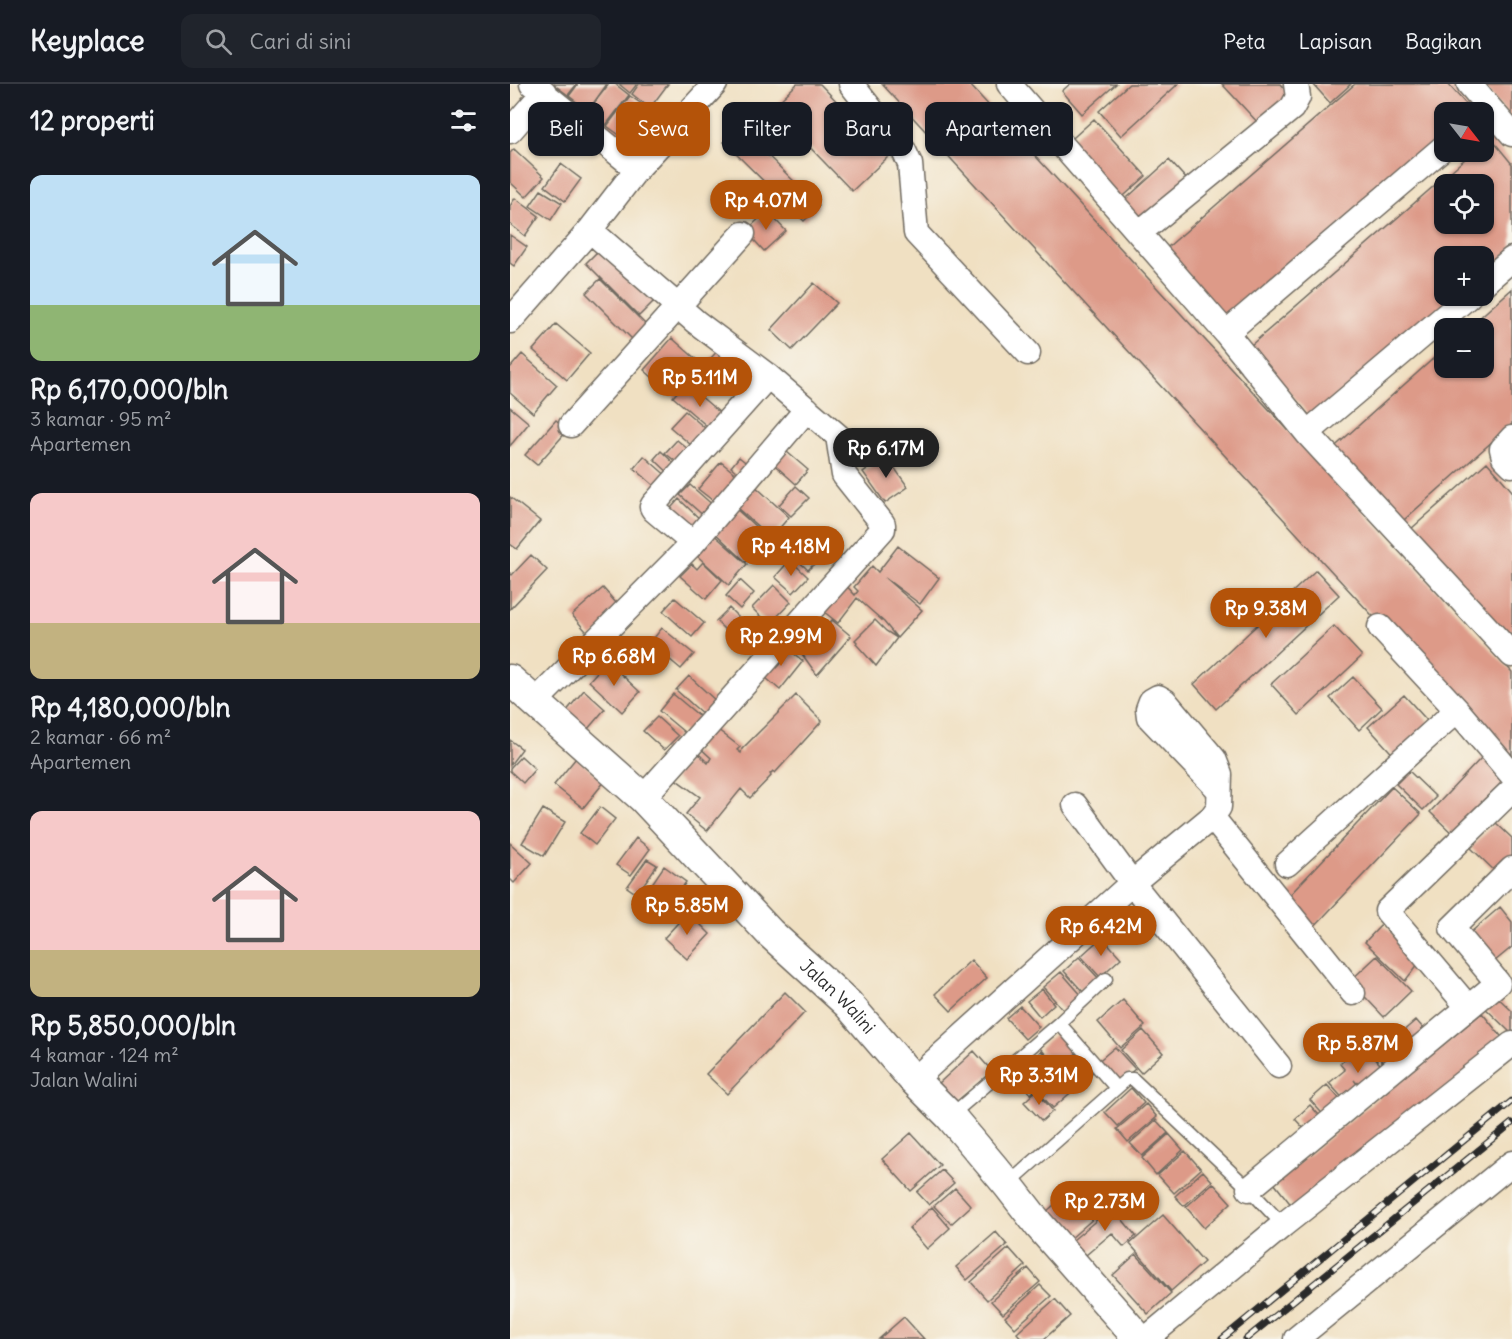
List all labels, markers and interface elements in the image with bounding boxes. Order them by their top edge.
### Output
search box [181,14,601,68]
text: Keyplace [30,23,145,59]
icon: search [202,25,235,58]
text: Cari di sini [250,27,351,55]
text: Peta [1223,28,1266,55]
text: Lapisan [1299,28,1372,55]
text: Bagikan [1405,28,1482,55]
chip: Beli [528,102,604,156]
chip: Sewa [616,102,710,156]
chip: Filter [722,102,812,156]
chip: Baru [824,102,913,156]
chip: Apartemen [925,102,1073,156]
north arrow [1434,102,1494,162]
map controls [1434,102,1494,378]
text: 12 properti [30,104,155,137]
icon: filters [447,104,480,137]
button: locate [1434,174,1494,234]
pin: Rp 4.07M [704,180,828,231]
text: Rp 4.07M [724,187,808,212]
icon: home [201,214,309,322]
button: + [1434,246,1494,306]
button: − [1434,318,1494,378]
pin: Rp 5.11M [638,357,762,408]
text: Rp 5.11M [662,364,738,389]
text: Rp 6,170,000/bln [30,373,228,406]
text: 3 kamar · 95 m² [30,406,171,431]
pin: Rp 6.17M [824,428,948,479]
text: Apartemen [30,431,131,456]
text: Rp 6.17M [847,435,925,460]
pin: Rp 4.18M [729,526,853,577]
icon: home [201,532,309,640]
text: Rp 4.18M [751,533,831,558]
pin: Rp 9.38M [1204,588,1328,639]
text: Rp 9.38M [1224,595,1308,620]
pin: Rp 2.99M [719,616,843,667]
text: Rp 2.99M [739,623,823,648]
pin: Rp 6.68M [552,636,676,687]
text: Rp 6.68M [572,643,656,668]
text: Rp 4,180,000/bln [30,691,231,724]
text: 2 kamar · 66 m² [30,724,171,749]
text: Apartemen [30,749,131,774]
icon: home [201,850,309,958]
pin: Rp 5.85M [625,885,749,936]
text: Rp 5.85M [645,892,729,917]
pin: Rp 6.42M [1039,906,1163,957]
text: Rp 6.42M [1060,913,1142,938]
street label: Jalan Walini [795,954,881,1038]
text: Rp 5,850,000/bln [30,1009,236,1042]
pin: Rp 5.87M [1296,1023,1420,1074]
text: Rp 5.87M [1317,1030,1399,1055]
text: 4 kamar · 124 m² [30,1042,179,1067]
pin: Rp 3.31M [977,1055,1101,1106]
text: Rp 3.31M [999,1062,1079,1087]
text: Jalan Walini [30,1067,138,1092]
pin: Rp 2.73M [1043,1181,1167,1232]
text: Rp 2.73M [1064,1188,1146,1213]

